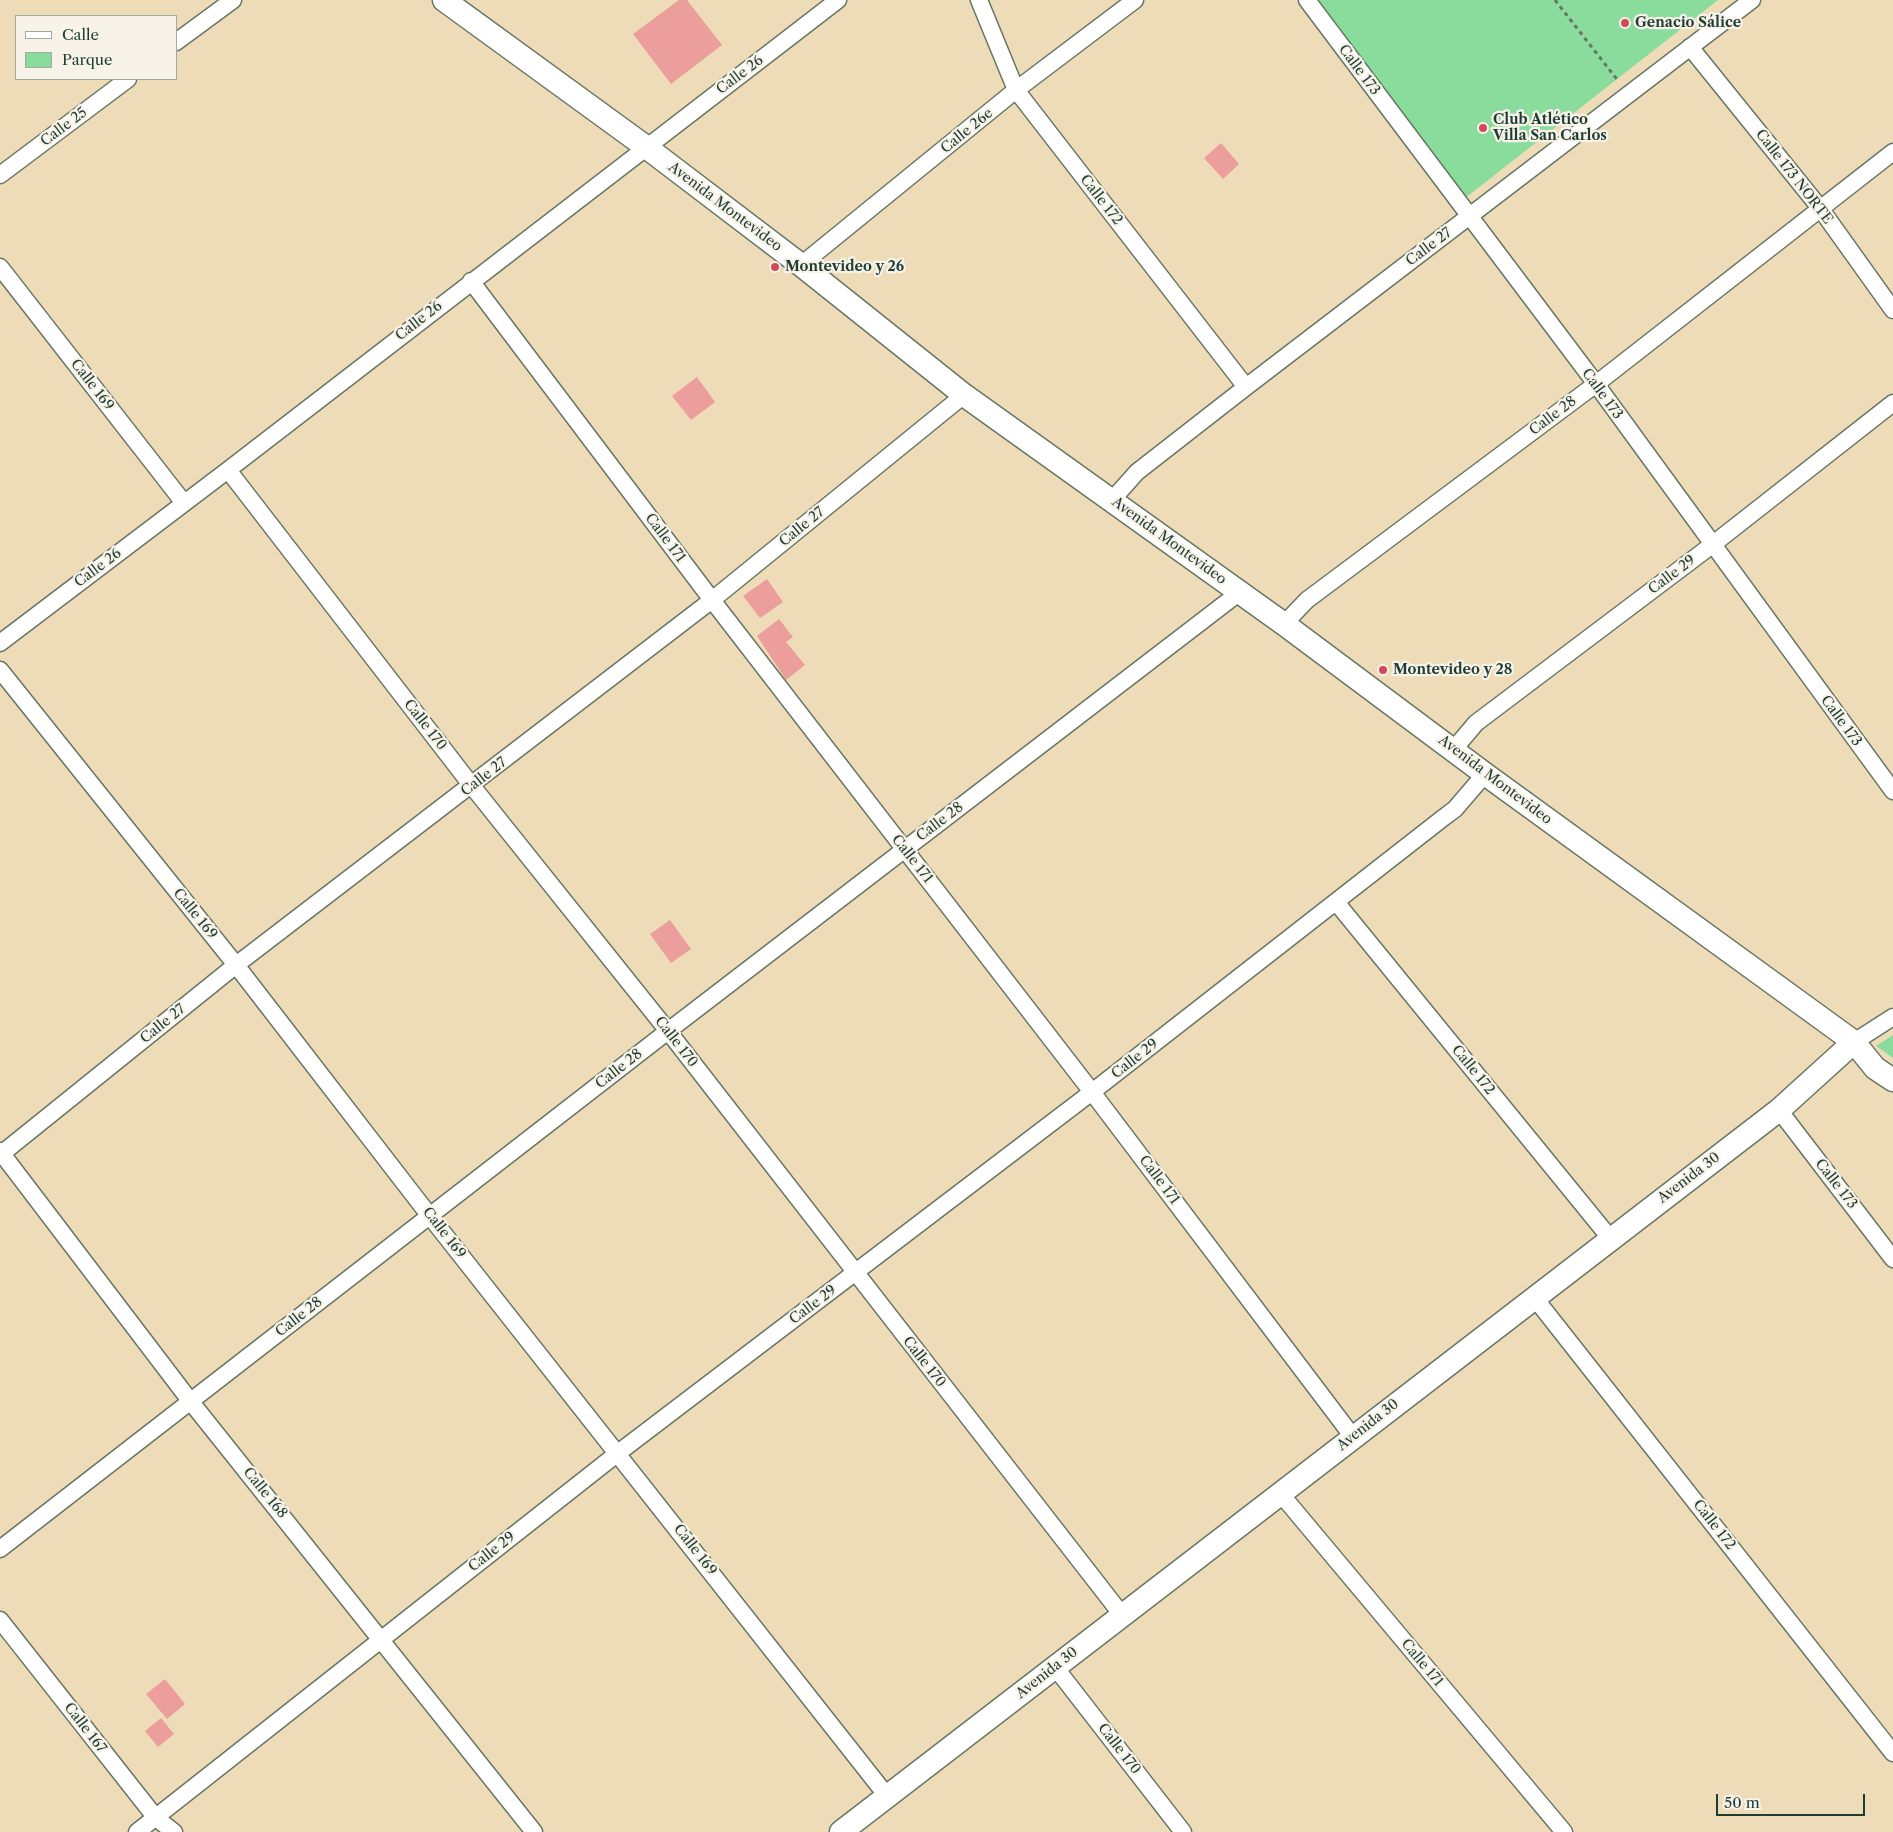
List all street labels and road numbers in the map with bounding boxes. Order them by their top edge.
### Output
street label: Calle 173 [1335,42,1383,98]
street label: Calle 26 [713,52,767,98]
street label: Calle 25 [37,104,91,150]
street label: Calle 26e [938,105,996,157]
street label: Calle 173 NORTE [1752,126,1836,228]
street label: Avenida Montevideo [665,159,785,255]
street label: Calle 172 [1076,172,1126,228]
street label: Calle 27 [1403,224,1455,270]
street label: Calle 26 [392,298,446,344]
street label: Calle 169 [67,356,117,414]
street label: Calle 173 [1578,365,1626,423]
street label: Calle 28 [1526,393,1580,439]
street label: Avenida Montevideo [1108,494,1230,588]
street label: Calle 27 [776,504,828,550]
street label: Calle 171 [641,510,689,566]
street label: Calle 26 [71,545,125,591]
street label: Calle 29 [1645,552,1699,598]
street label: Calle 173 [1817,692,1865,750]
street label: Calle 170 [400,696,450,754]
street label: Avenida Montevideo [1435,732,1555,828]
street label: Calle 27 [458,754,510,800]
street label: Calle 28 [913,799,967,845]
street label: Calle 171 [888,831,936,887]
street label: Calle 169 [169,885,221,943]
street label: Calle 27 [137,1001,189,1047]
street label: Calle 170 [651,1013,701,1071]
street label: Calle 29 [1108,1036,1162,1082]
street label: Calle 172 [1448,1042,1498,1098]
street label: Calle 28 [592,1046,646,1092]
street label: Avenida 30 [1654,1149,1724,1207]
street label: Calle 171 [1135,1152,1183,1208]
street label: Calle 173 [1811,1156,1861,1212]
street label: Calle 169 [419,1204,469,1262]
street label: Calle 29 [786,1282,840,1328]
street label: Calle 28 [272,1294,326,1340]
street label: Calle 170 [899,1333,949,1391]
street label: Avenida 30 [1334,1396,1402,1454]
street label: Calle 168 [239,1464,291,1522]
street label: Calle 172 [1689,1497,1739,1553]
street label: Calle 169 [670,1521,720,1579]
street label: Calle 29 [465,1529,519,1575]
street label: Calle 171 [1397,1636,1447,1690]
street label: Avenida 30 [1013,1644,1081,1702]
street label: Calle 167 [60,1700,110,1756]
street label: Calle 170 [1094,1720,1144,1778]

